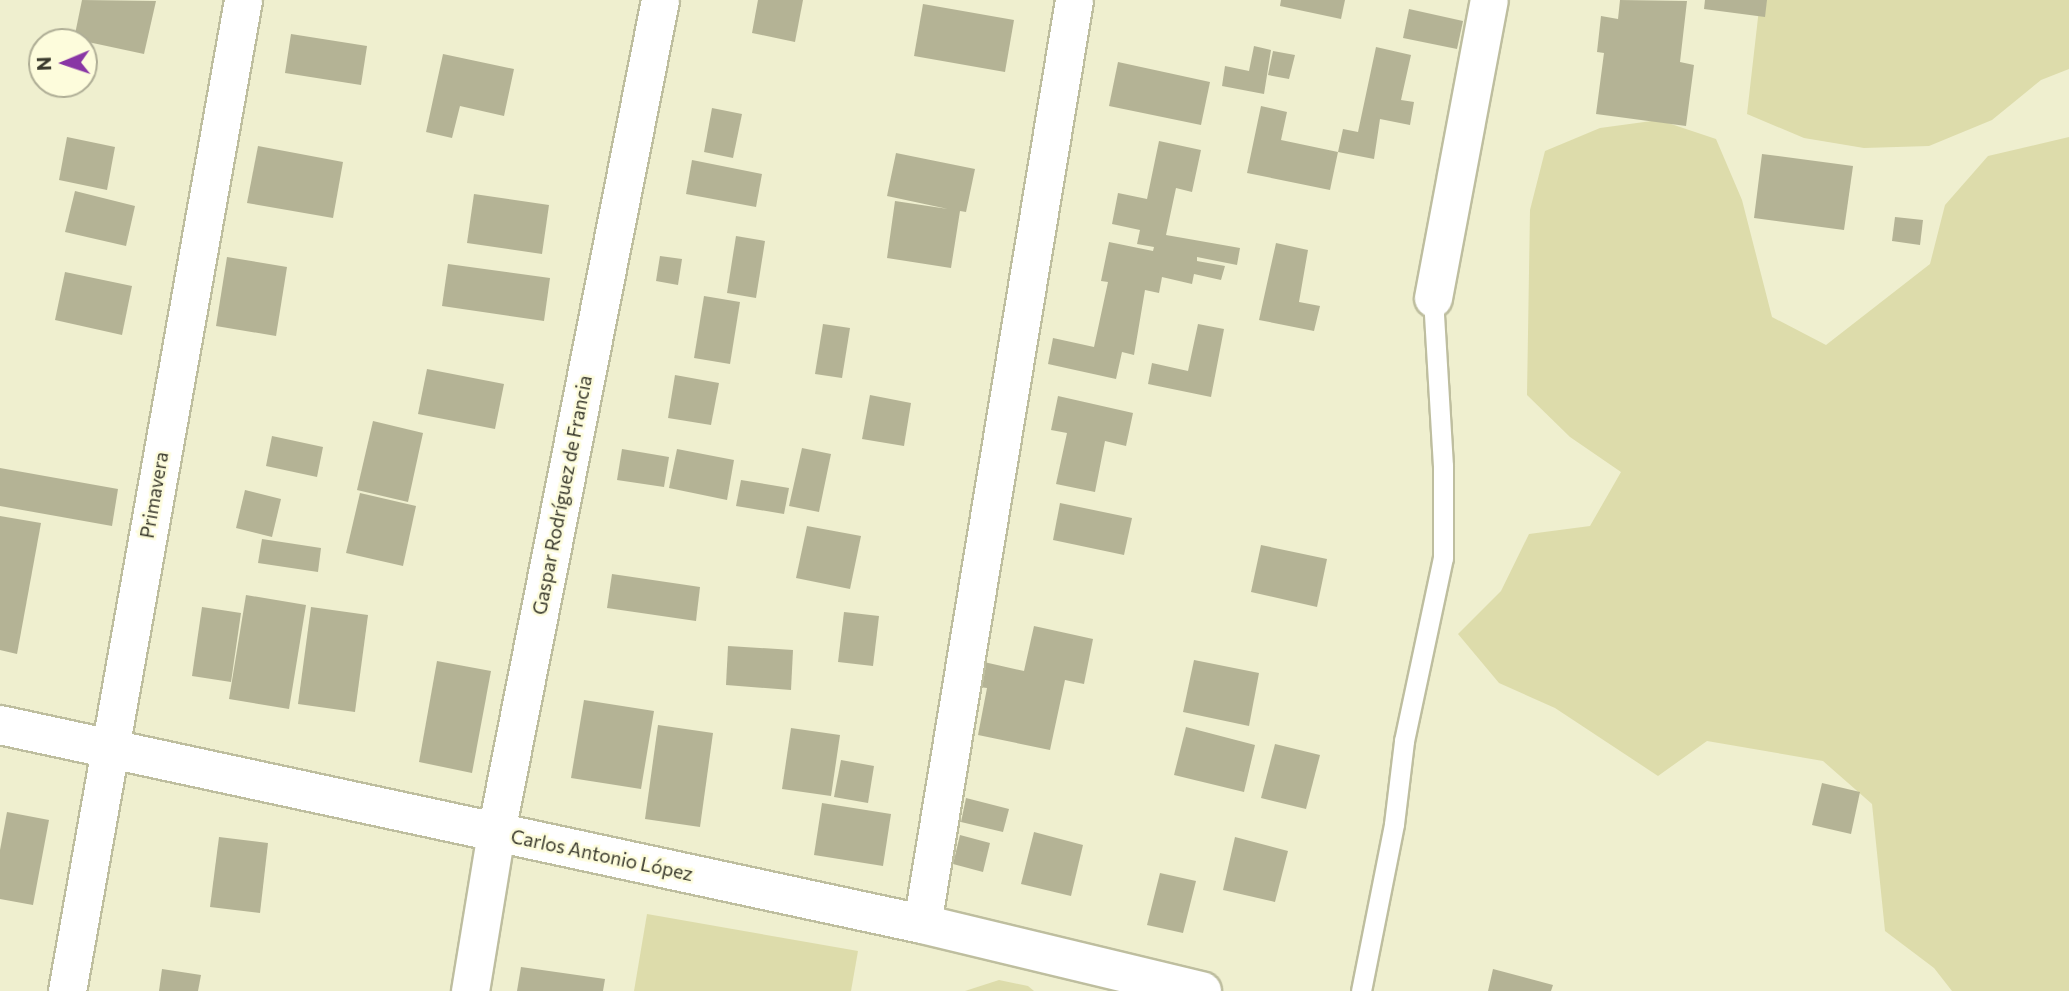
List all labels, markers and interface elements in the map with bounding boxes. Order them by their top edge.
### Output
north arrow [28,28,98,98]
text: N [32,56,55,71]
street label: Gaspar Rodríguez de Francia [528,373,596,617]
street label: Primavera [135,450,173,540]
street label: Carlos Antonio López [509,825,695,885]

